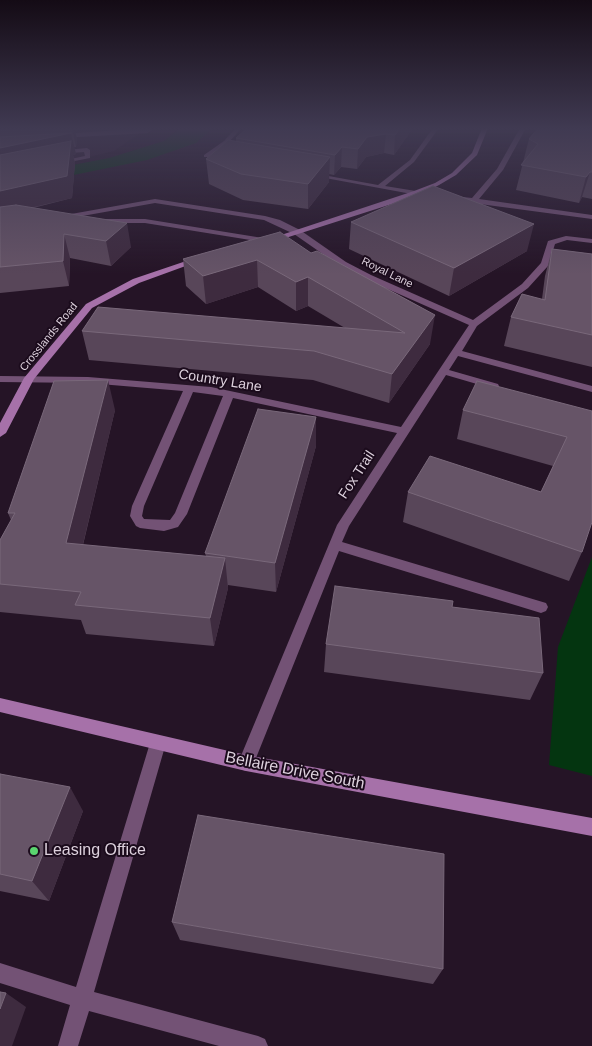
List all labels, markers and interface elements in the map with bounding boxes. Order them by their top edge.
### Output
street label: Royal Lane [359,255,415,291]
street label: Crosslands Road [17,300,81,374]
street label: Country Lane [177,366,263,396]
street label: Fox Trail [335,448,379,502]
street label: Bellaire Drive South [224,748,366,794]
place label: Leasing Office [44,841,146,861]
marker: Leasing Office [28,845,40,857]

